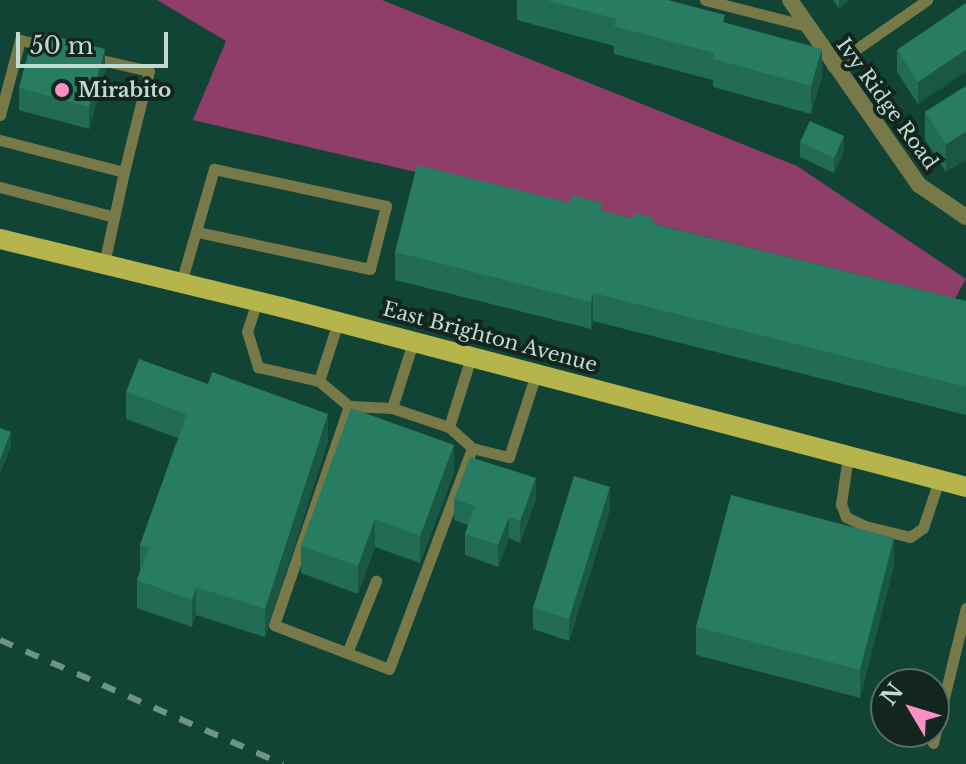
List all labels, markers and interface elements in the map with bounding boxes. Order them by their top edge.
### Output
scale bar [20,16,172,66]
text: 50 m [30,31,93,60]
street label: Ivy Ridge Road [831,34,943,174]
place label: Mirabito [78,78,171,102]
marker: Mirabito [53,81,71,99]
street label: East Brighton Avenue [380,297,600,377]
north arrow [870,668,950,748]
text: N [875,678,909,711]

